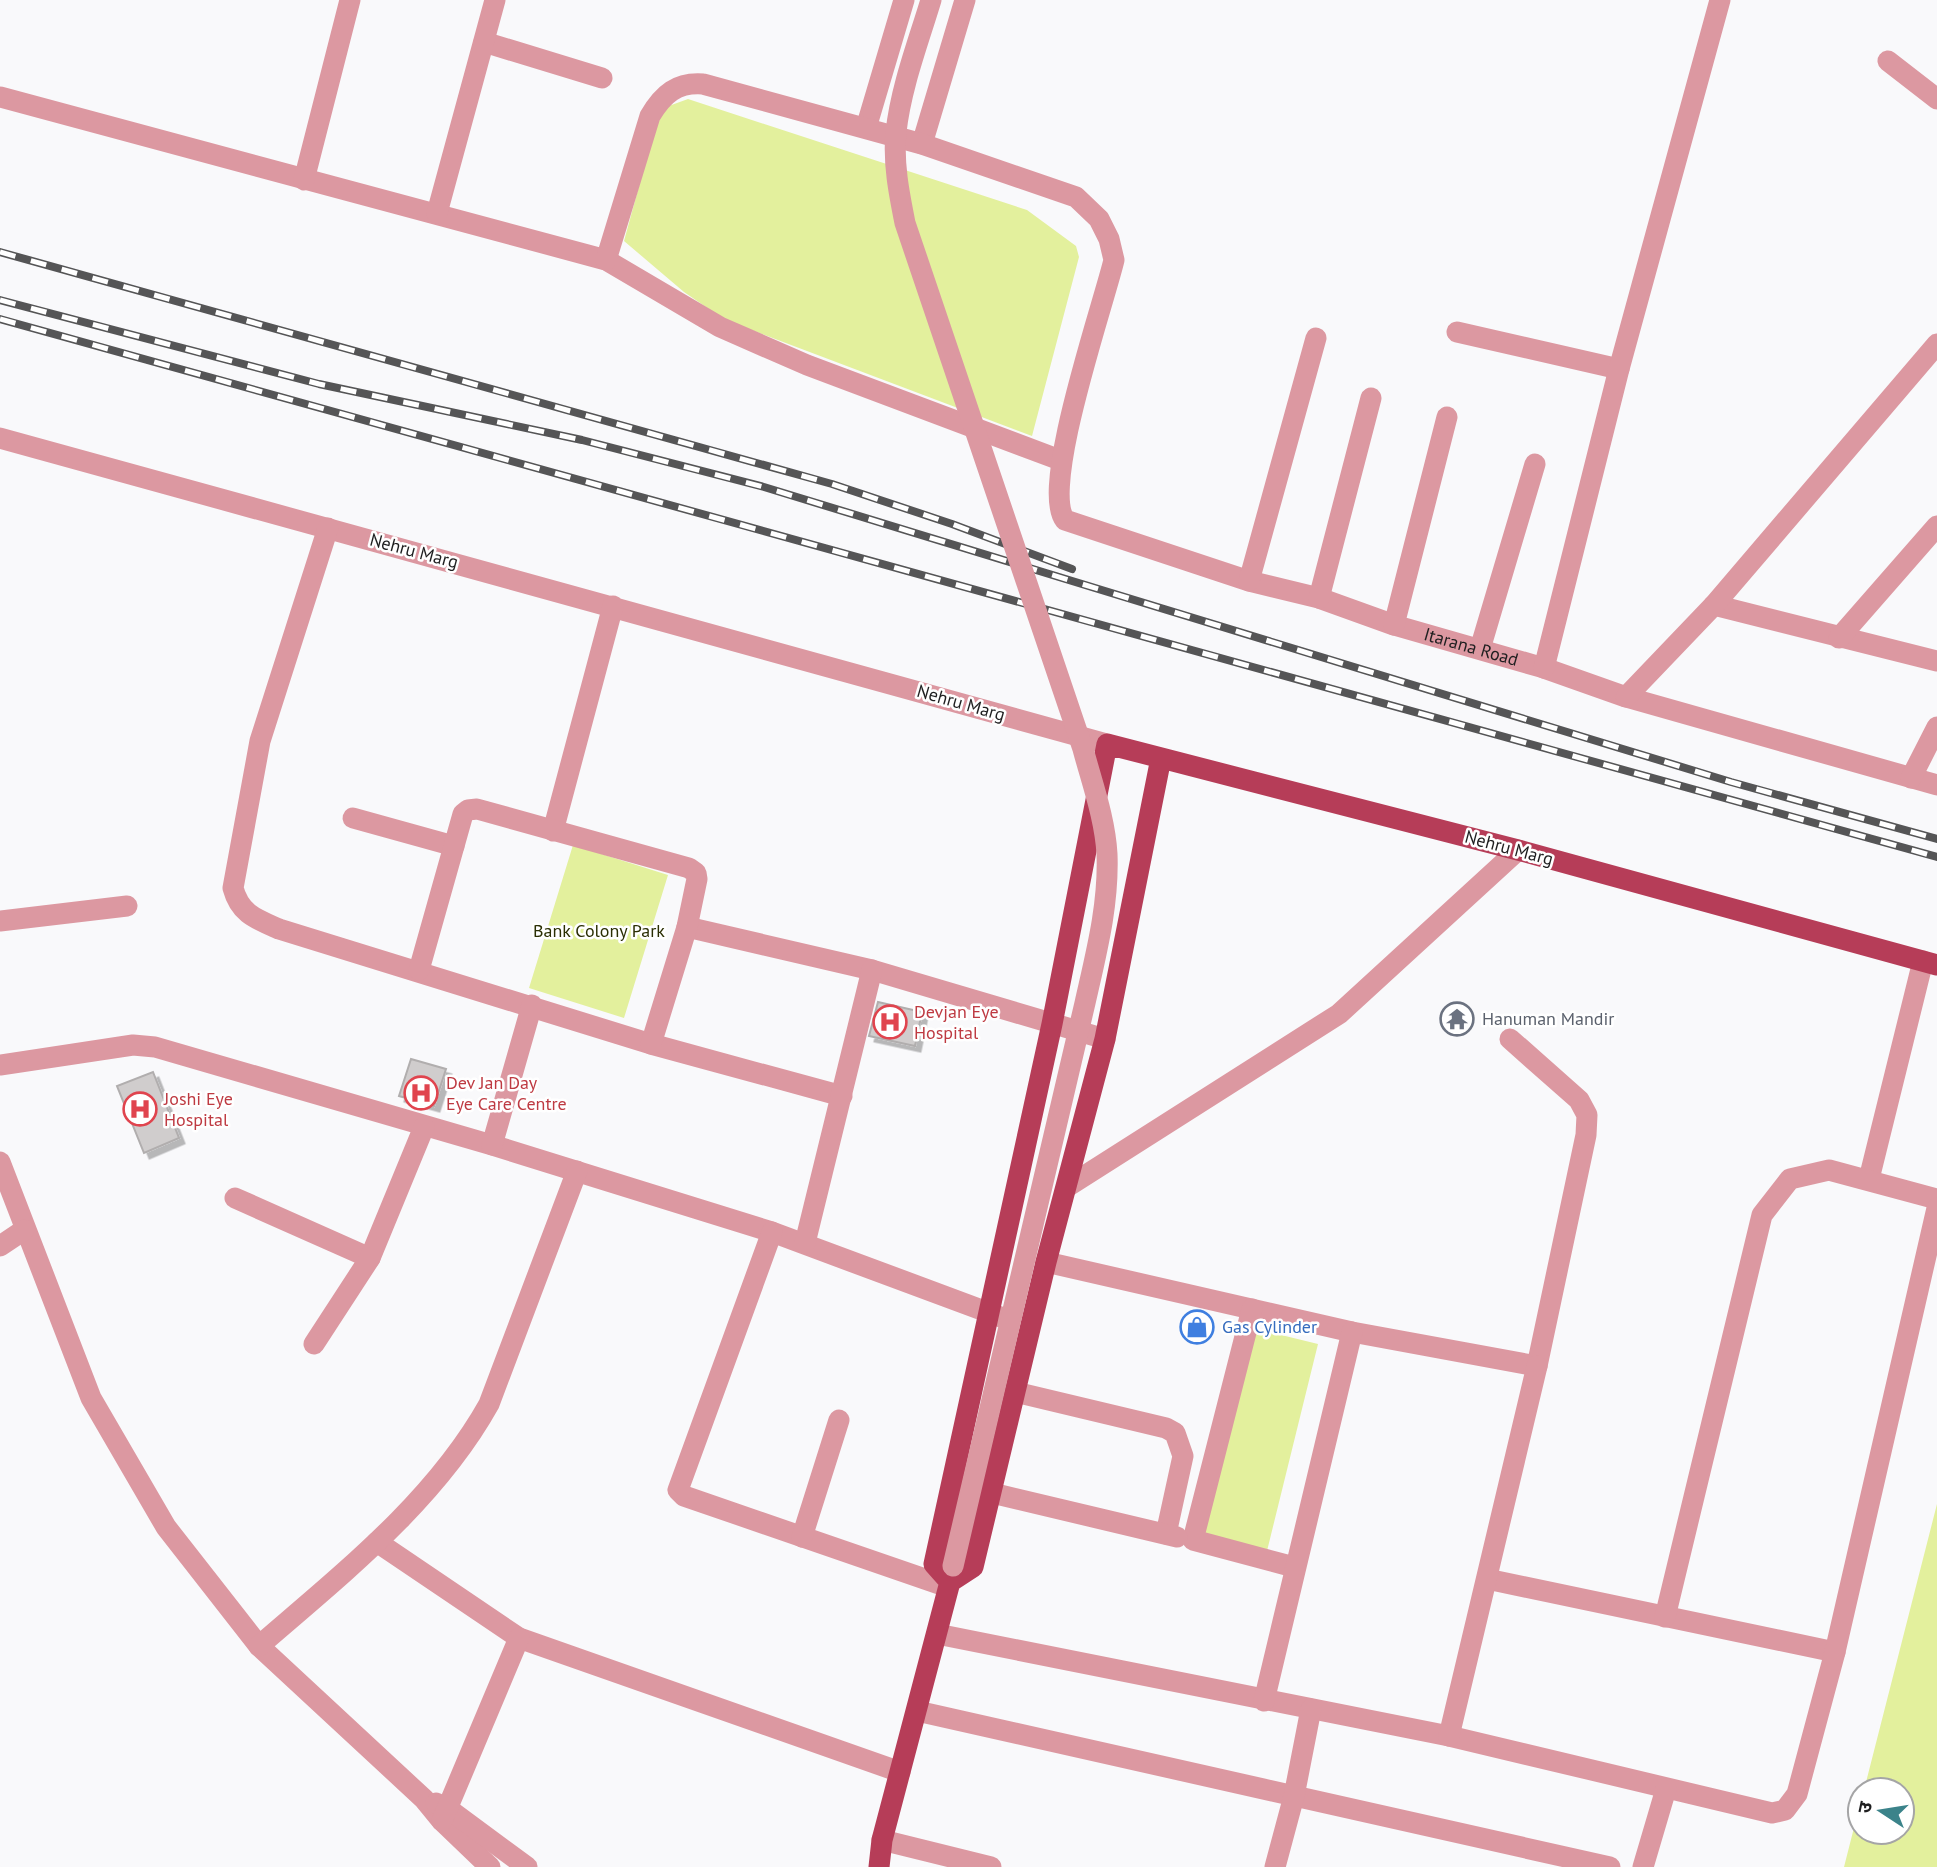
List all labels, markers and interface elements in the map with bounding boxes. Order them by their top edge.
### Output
street label: Nehru Marg [367,528,461,573]
street label: Itarana Road [1421,622,1521,671]
street label: Nehru Marg [914,679,1008,726]
street label: Nehru Marg [1462,825,1556,870]
park label: Bank Colony Park [533,919,665,942]
place label: Devjan Eye Hospital [914,1000,999,1044]
temple icon: Hanuman Mandir [1438,1000,1476,1038]
hospital icon: Devjan Eye Hospital [871,1003,909,1041]
place label: Hanuman Mandir [1482,1007,1614,1030]
place label: Dev Jan Day Eye Care Centre [446,1071,567,1115]
hospital icon: Dev Jan Day Eye Care Centre [402,1074,440,1112]
place label: Joshi Eye Hospital [163,1087,233,1131]
hospital icon: Joshi Eye Hospital [121,1090,159,1128]
shop icon: Gas Cylinder [1178,1308,1216,1346]
place label: Gas Cylinder [1222,1315,1317,1338]
north arrow [1846,1776,1916,1846]
text: उ [1851,1799,1877,1815]

